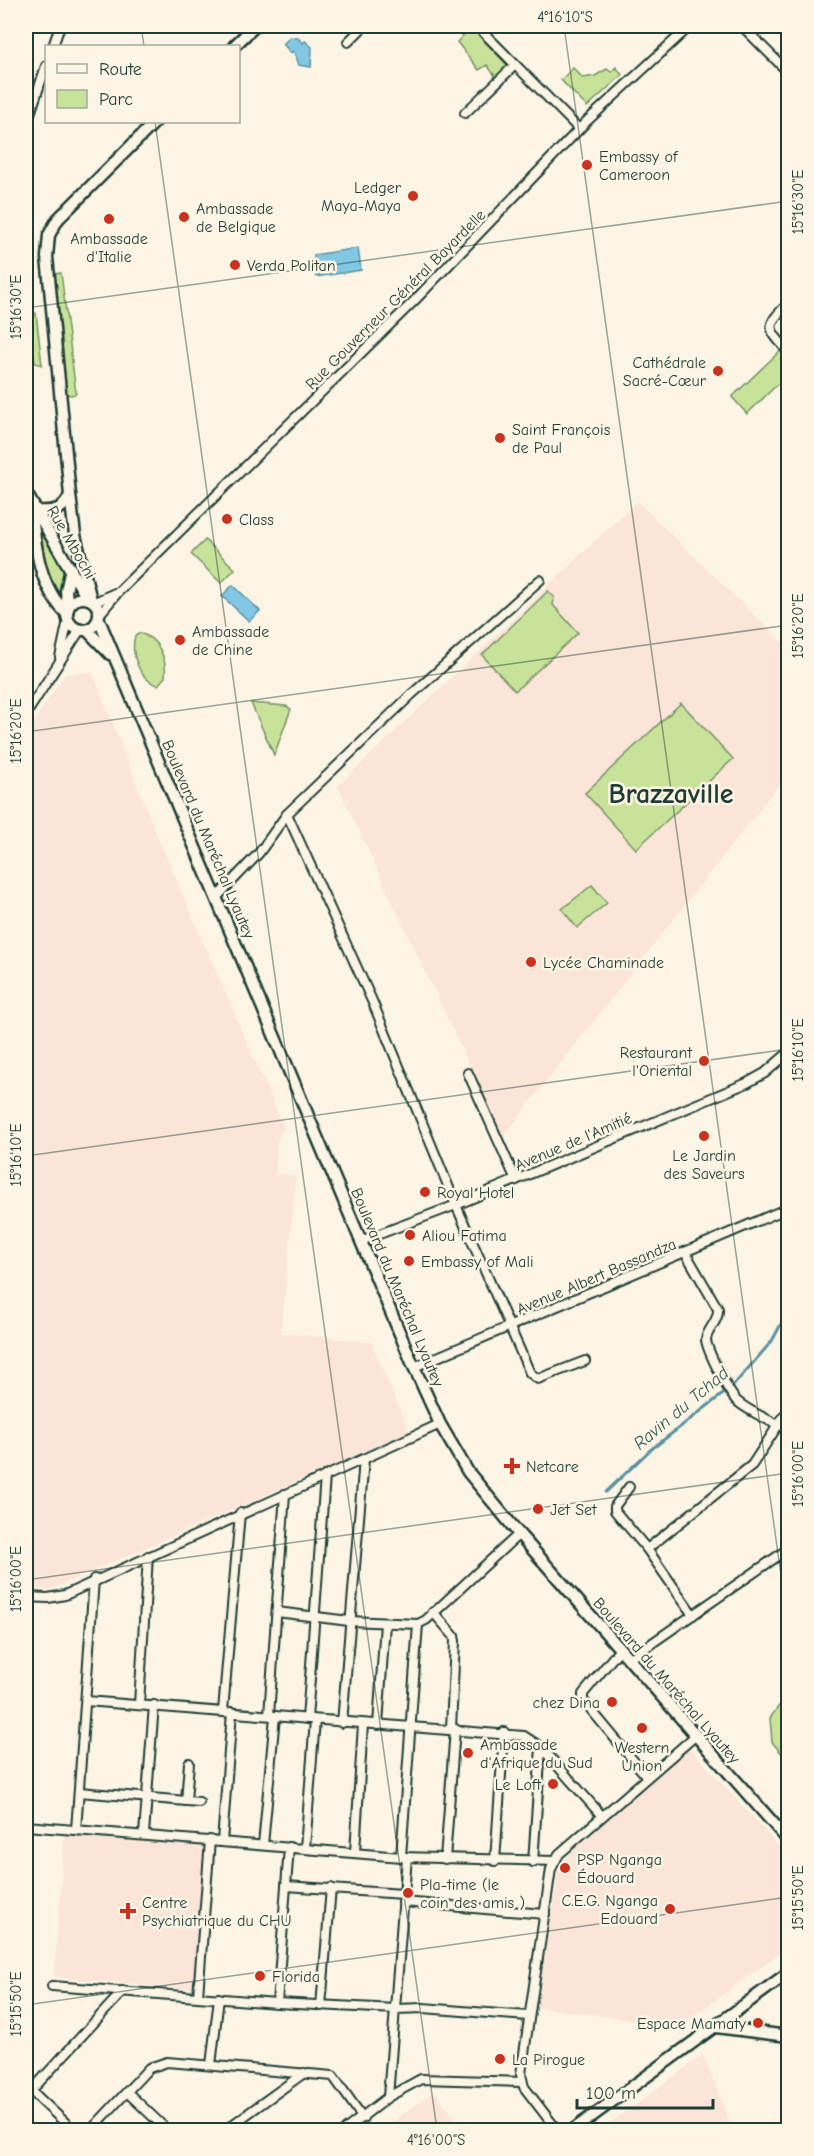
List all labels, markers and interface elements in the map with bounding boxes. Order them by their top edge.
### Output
text: 4°16'10"S [537,8,593,26]
legend [45,45,240,123]
text: Route [99,59,142,80]
text: Parc [99,89,133,110]
place label: Embassy of Cameroon [599,148,679,184]
marker: Embassy of Cameroon [580,158,594,172]
text: 15°16'30"E [789,170,807,234]
place label: Ledger Maya-Maya [321,179,402,215]
marker: Ledger Maya-Maya [406,189,420,203]
place label: Ambassade de Belgique [196,200,276,236]
street label: Rue Gouverneur Général Bayardelle [302,206,489,393]
marker: Ambassade de Belgique [177,210,191,224]
marker: Ambassade d'Italie [102,212,116,226]
place label: Ambassade d'Italie [70,230,148,266]
place label: Verda Politan [247,257,336,275]
marker: Verda Politan [228,258,242,272]
text: 15°16'30"E [7,275,25,339]
place label: Cathédrale Sacré-Cœur [623,354,707,390]
marker: Cathédrale Sacré-Cœur [711,364,725,378]
place label: Saint François de Paul [512,421,611,457]
marker: Saint François de Paul [493,431,507,445]
street label: Rue Mbochi [43,503,99,582]
place label: Class [239,511,274,529]
marker: Class [220,512,234,526]
text: 15°16'20"E [789,594,807,658]
place label: Ambassade de Chine [192,623,269,659]
marker: Ambassade de Chine [173,633,187,647]
text: 15°16'20"E [7,699,25,763]
street label: Boulevard du Maréchal Lyautey [158,737,258,942]
district label: Brazzaville [608,778,734,810]
place label: Lycée Chaminade [543,954,664,972]
marker: Lycée Chaminade [524,955,538,969]
text: 15°16'10"E [789,1018,807,1082]
place label: Restaurant l'Oriental [620,1044,692,1080]
marker: Restaurant l'Oriental [697,1054,711,1068]
street label: Avenue de l'Amitié [512,1109,634,1175]
text: 15°16'10"E [7,1123,25,1187]
marker: Le Jardin des Saveurs [697,1129,711,1143]
place label: Le Jardin des Saveurs [663,1147,745,1183]
place label: Royal Hotel [437,1184,514,1202]
street label: Boulevard du Maréchal Lyautey [347,1185,447,1390]
marker: Royal Hotel [418,1185,432,1199]
place label: Aliou Fatima [422,1227,507,1245]
marker: Aliou Fatima [403,1228,417,1242]
street label: Avenue Albert Bassandza [514,1235,679,1319]
place label: Embassy of Mali [421,1253,534,1271]
marker: Embassy of Mali [402,1254,416,1268]
water label: Ravin du Tchad [630,1362,733,1454]
text: 15°16'00"E [789,1441,807,1507]
marker: Netcare [503,1457,521,1475]
place label: Netcare [526,1458,579,1476]
place label: Jet Set [550,1501,597,1519]
marker: Jet Set [531,1502,545,1516]
text: 15°16'00"E [7,1546,25,1612]
street label: Boulevard du Maréchal Lyautey [589,1594,744,1768]
place label: chez Dina [533,1694,600,1712]
marker: chez Dina [605,1695,619,1709]
marker: Western Union [635,1721,649,1735]
place label: Ambassade d'Afrique du Sud [480,1736,593,1772]
place label: Western Union [615,1739,669,1775]
marker: Ambassade d'Afrique du Sud [461,1746,475,1760]
place label: Le Loft [495,1776,541,1794]
marker: Le Loft [546,1777,560,1791]
place label: PSP Nganga Édouard [577,1851,662,1887]
marker: PSP Nganga Édouard [558,1861,572,1875]
text: 15°15'50"E [789,1865,807,1931]
place label: Pla-time (le coin des amis ) [420,1876,525,1912]
marker: Pla-time (le coin des amis ) [401,1886,415,1900]
place label: C.E.G. Nganga Edouard [562,1892,658,1928]
place label: Centre Psychiatrique du CHU [142,1894,292,1930]
marker: Centre Psychiatrique du CHU [119,1902,137,1920]
marker: C.E.G. Nganga Edouard [663,1902,677,1916]
place label: Florida [272,1968,320,1986]
marker: Florida [253,1969,267,1983]
text: 15°15'50"E [7,1971,25,2037]
place label: Espace Mamaty [637,2015,747,2033]
marker: Espace Mamaty [751,2016,765,2030]
place label: La Pirogue [512,2051,585,2069]
marker: La Pirogue [493,2052,507,2066]
scale bar [577,2072,714,2110]
text: 100 m [586,2083,636,2104]
text: 4°16'00"S [407,2131,465,2149]

